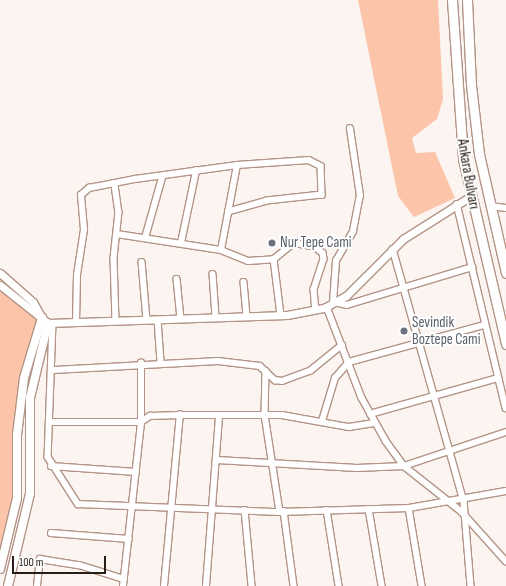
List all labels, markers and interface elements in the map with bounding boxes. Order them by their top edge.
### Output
street label: Ankara Bulvarı [453,137,483,211]
place label: Nur Tepe Cami [280,234,352,252]
marker: Nur Tepe Cami [267,238,277,248]
place label: Sevindik Boztepe Cami [412,313,480,348]
marker: Sevindik Boztepe Cami [399,326,409,336]
scale bar [14,548,108,574]
text: 100 m [19,555,44,570]

